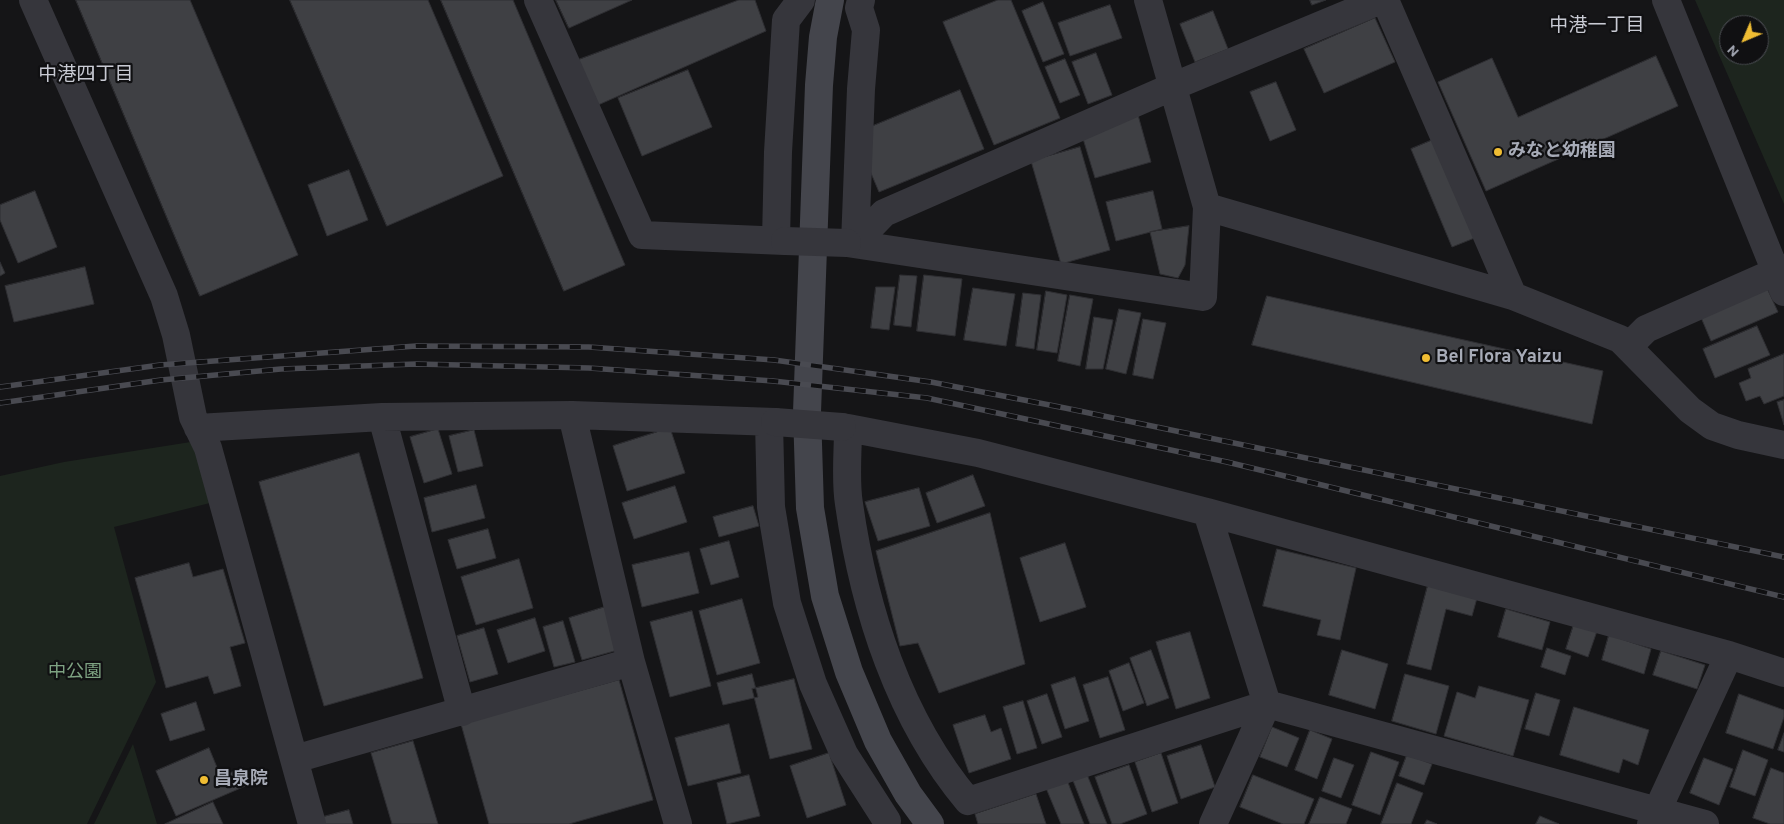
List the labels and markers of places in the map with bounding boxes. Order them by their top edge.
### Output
place label: みなと幼稚園 [1508,141,1616,163]
marker: みなと幼稚園 [1492,146,1504,158]
place label: Bel Flora Yaizu [1436,347,1562,369]
marker: Bel Flora Yaizu [1420,352,1432,364]
place label: 昌泉院 [214,769,268,791]
marker: 昌泉院 [198,774,210,786]

